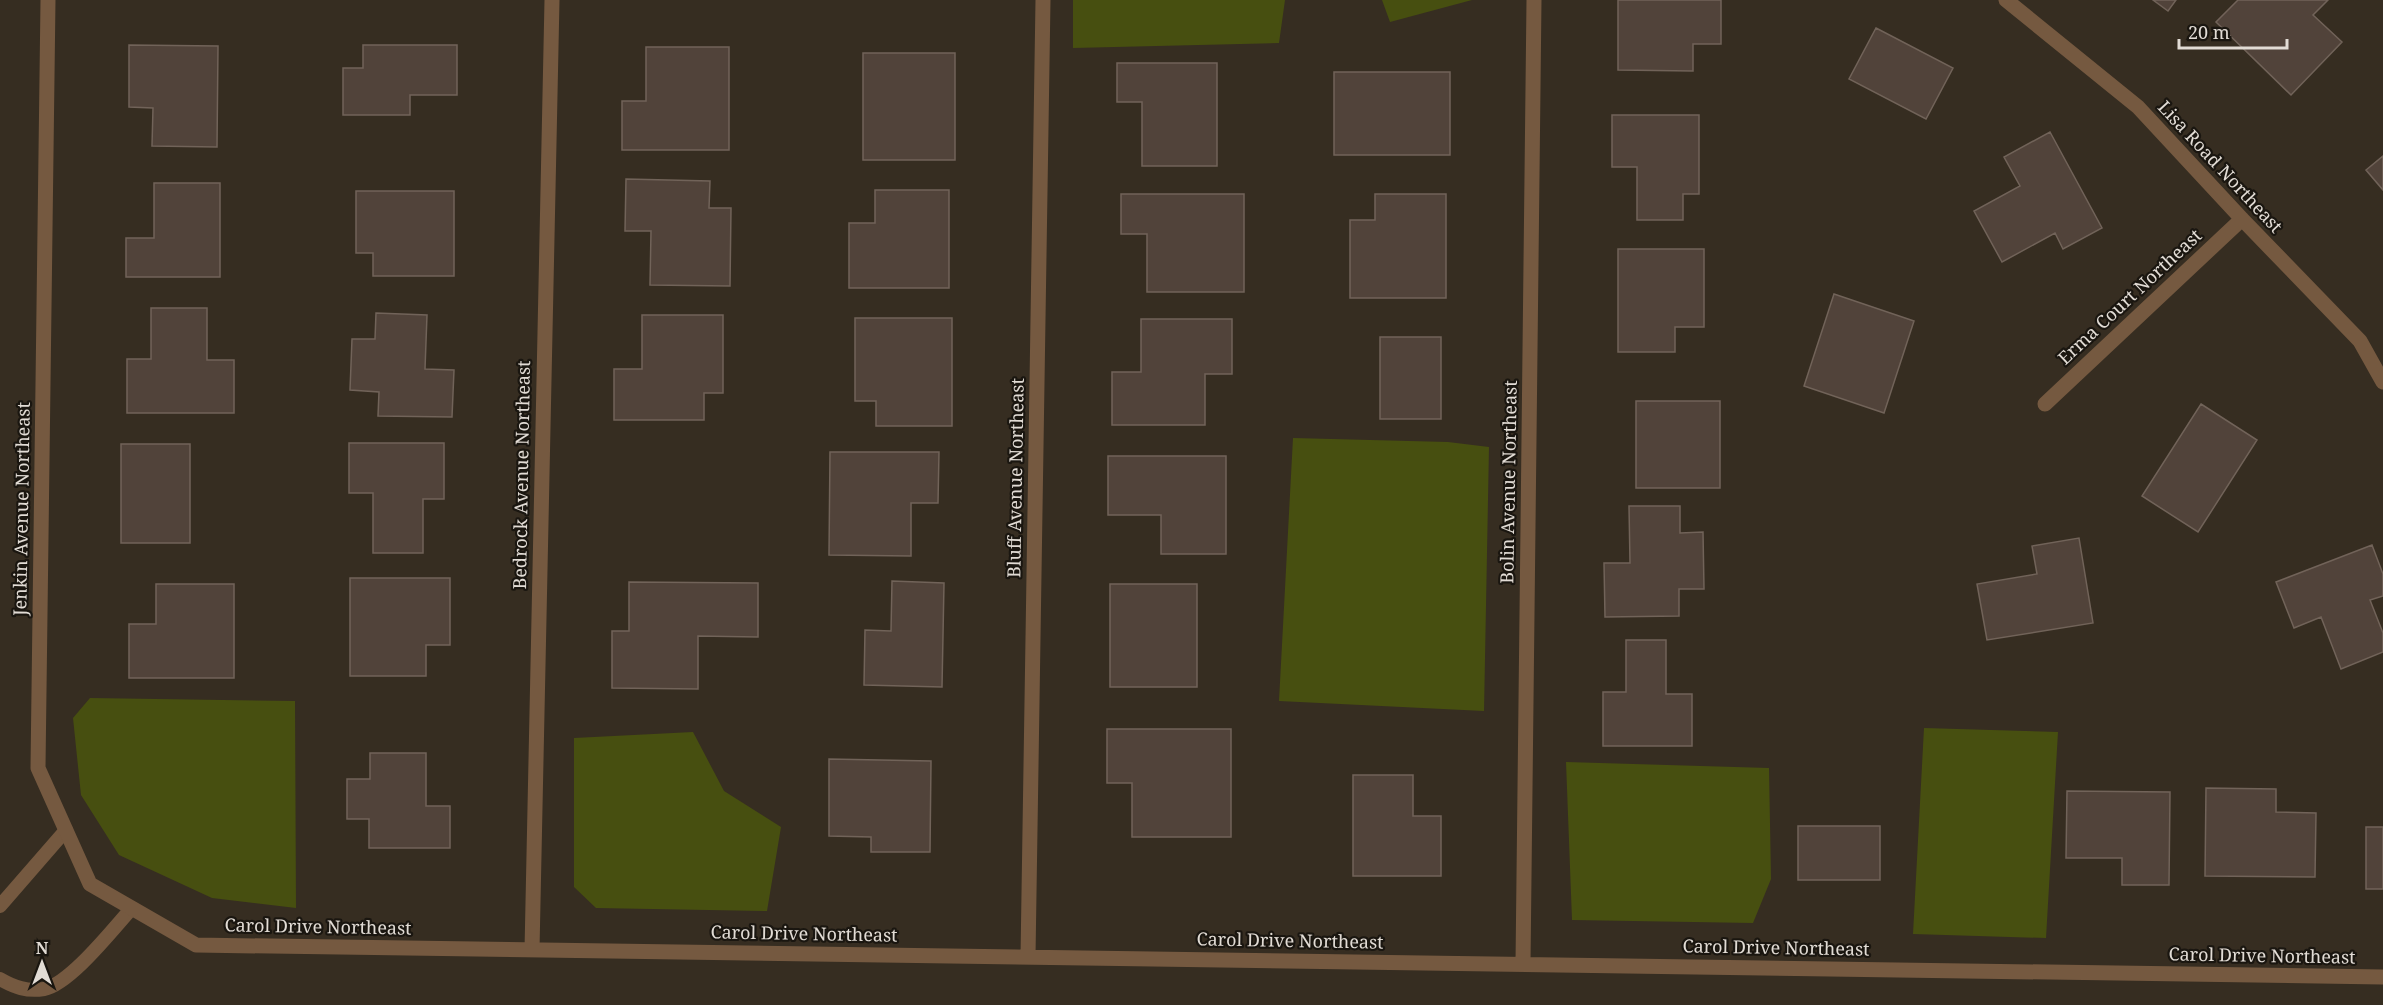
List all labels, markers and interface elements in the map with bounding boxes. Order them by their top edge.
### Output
scale bar [2179,12,2287,50]
text: 20 m [2188,20,2230,44]
street label: Lisa Road Northeast [2153,95,2288,238]
street label: Erma Court Northeast [2052,223,2206,369]
street label: Bedrock Avenue Northeast [507,360,535,590]
street label: Bluff Avenue Northeast [1001,378,1029,578]
street label: Bolin Avenue Northeast [1494,380,1522,584]
street label: Jenkin Avenue Northeast [7,402,35,617]
street label: Carol Drive Northeast [224,912,412,940]
street label: Carol Drive Northeast [710,919,898,947]
street label: Carol Drive Northeast [1196,926,1384,954]
north arrow [12,933,72,993]
street label: Carol Drive Northeast [1682,933,1870,961]
text: N [36,937,49,959]
street label: Carol Drive Northeast [2168,941,2356,969]

